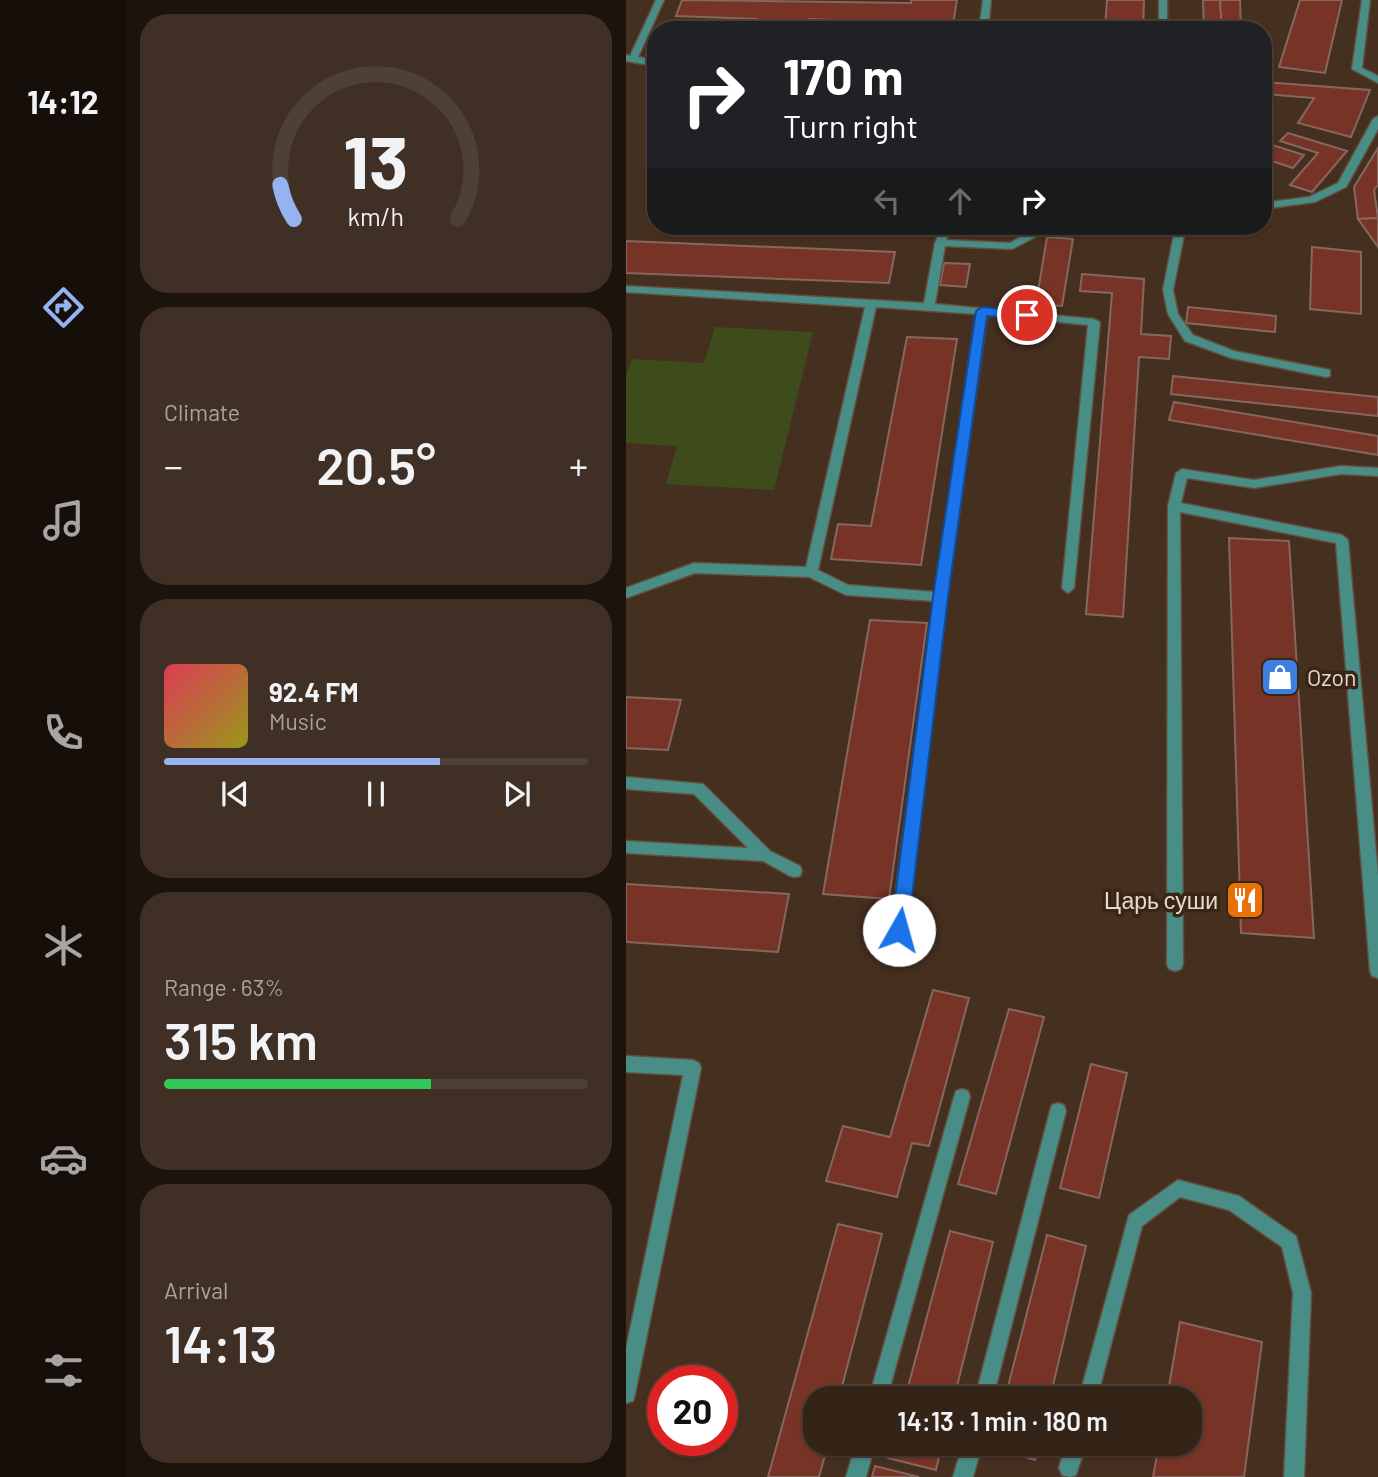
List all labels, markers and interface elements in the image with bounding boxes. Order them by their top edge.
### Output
text: 170 m [783,46,903,105]
icon: right [668,49,759,140]
text: 14:12 [27,82,99,120]
text: Turn right [783,106,918,144]
text: 13 [343,117,409,205]
icon: left [868,182,906,220]
icon: ahead [941,182,979,220]
icon: right [1014,182,1052,220]
text: km/h [348,201,404,231]
icon: directions [39,283,88,332]
pin [997,285,1057,345]
icon: arrive [1008,296,1046,334]
text: Climate [164,398,240,426]
text: 20.5° [316,433,436,495]
text: − [164,442,183,488]
text: + [569,442,588,488]
icon: music [39,496,88,545]
shop icon: Ozon [1259,656,1301,698]
place label: Ozon [1307,663,1356,691]
text: 92.4 FM [269,676,358,707]
text: Music [269,707,327,735]
icon: phone [39,708,88,757]
icon: previous [216,775,254,813]
icon: pause [357,775,395,813]
icon: next [498,775,536,813]
restaurant icon: Царь суши [1224,879,1266,921]
place label: Царь суши [1104,886,1218,914]
position arrow [862,893,936,967]
icon: climate [39,921,88,970]
text: Range · 63% [164,973,284,1001]
text: 315 km [164,1008,318,1070]
icon: car [39,1134,88,1183]
text: Arrival [164,1276,228,1304]
text: 14:13 [164,1311,277,1373]
icon: filters [39,1346,88,1395]
speed limit sign: 20 [647,1365,738,1456]
text: 14:13 · 1 min · 180 m [897,1405,1108,1436]

